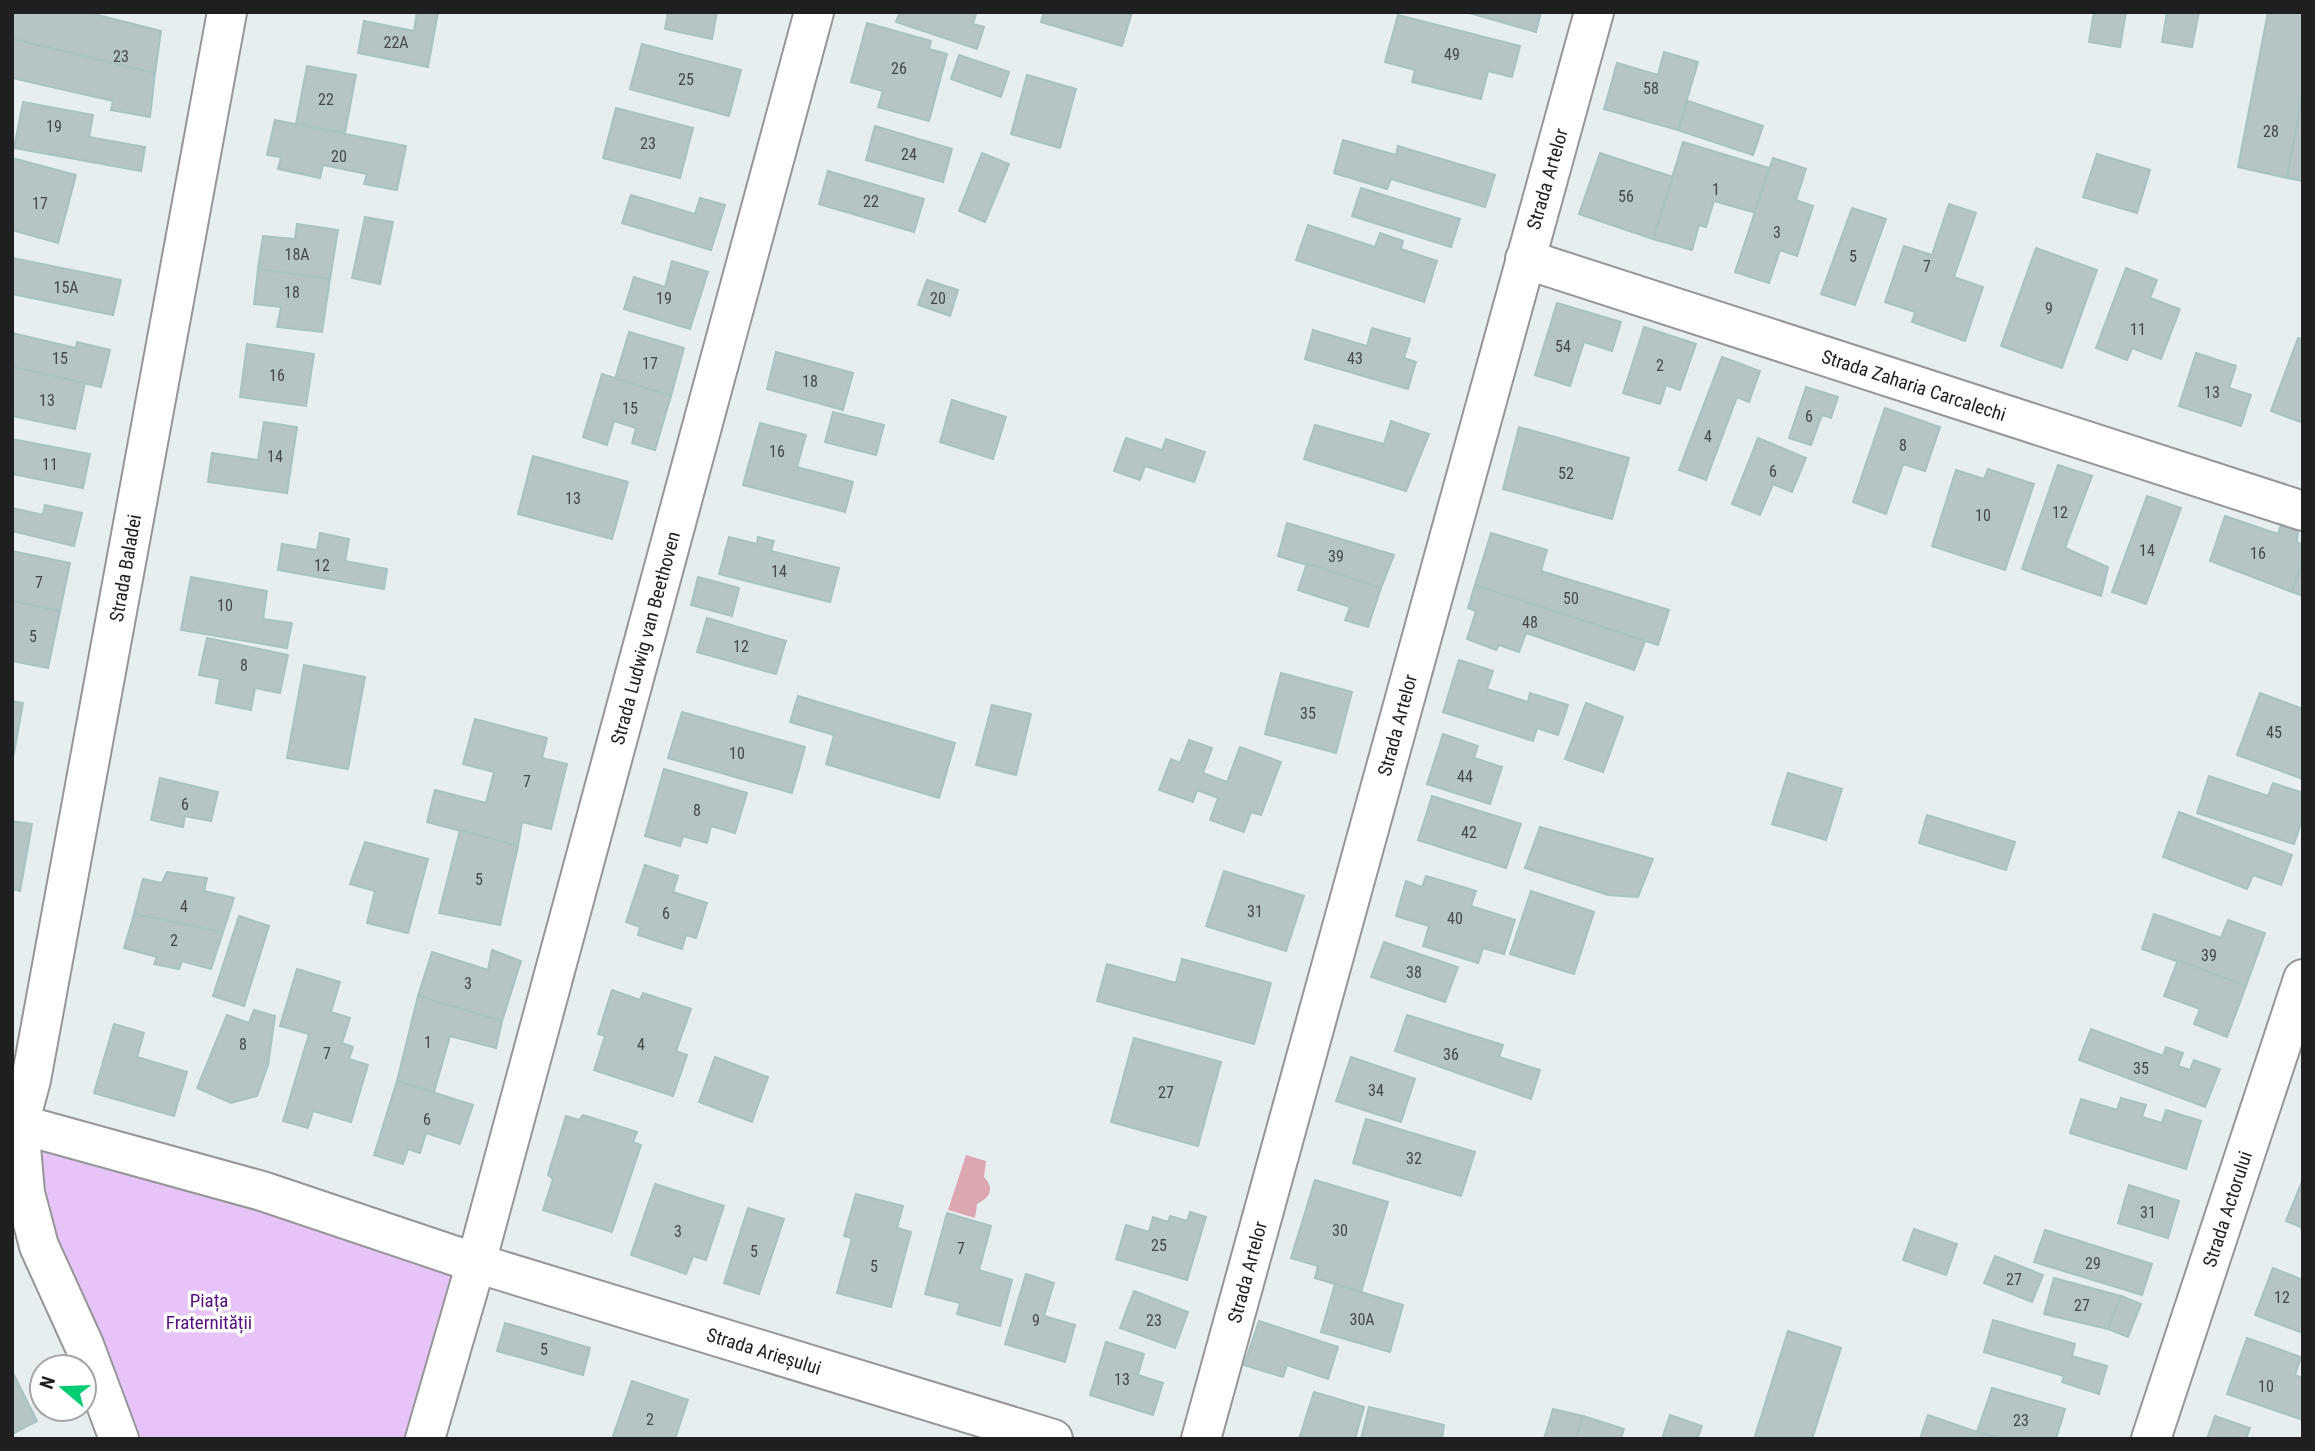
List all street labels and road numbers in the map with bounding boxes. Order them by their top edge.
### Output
street label: Strada Artelor [1522,126,1573,232]
street label: Strada Zaharia Carcalechi [1819,345,2009,426]
street label: Strada Baladei [105,513,146,624]
street label: Strada Ludwig van Beethoven [606,529,685,747]
street label: Strada Artelor [1373,672,1422,778]
street label: Strada Actorului [2198,1148,2257,1270]
street label: Strada Artelor [1223,1219,1272,1325]
street label: Strada Arieșului [704,1323,824,1380]

